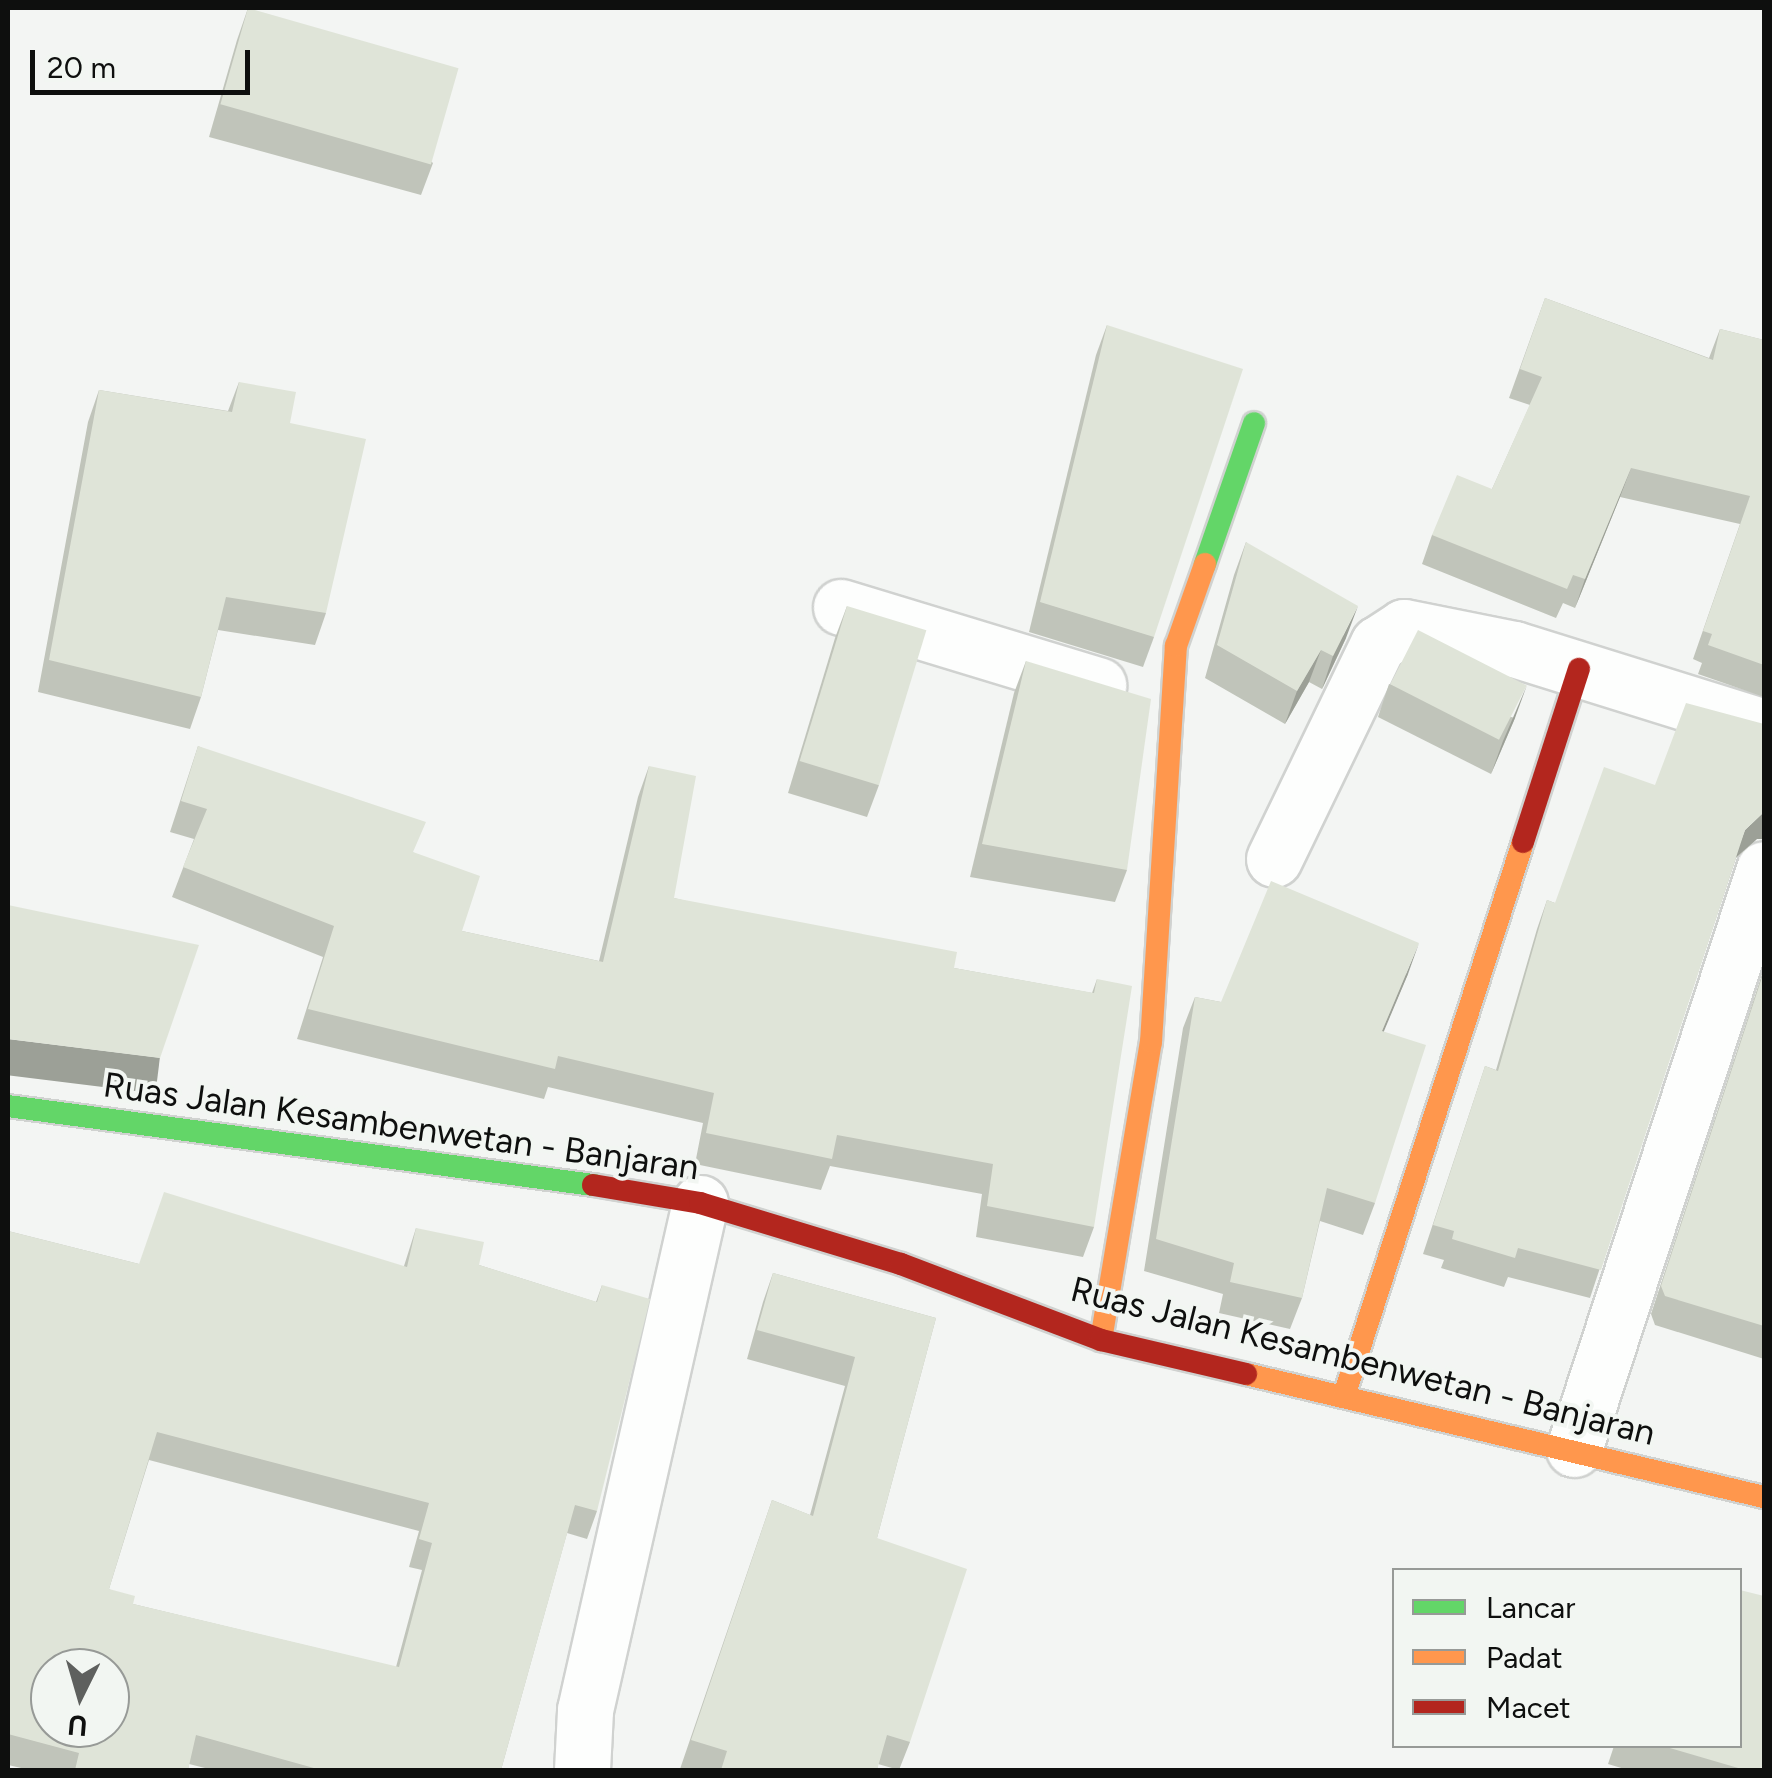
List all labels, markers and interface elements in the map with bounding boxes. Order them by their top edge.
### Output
scale bar [35,30,255,92]
text: 20 m [47,49,116,86]
street label: Ruas Jalan Kesambenwetan - Banjaran [101,1063,701,1189]
street label: Ruas Jalan Kesambenwetan - Banjaran [1067,1268,1659,1454]
legend [1392,1568,1742,1748]
text: Lancar [1486,1589,1575,1626]
text: Padat [1486,1639,1563,1676]
north arrow [30,1648,130,1748]
text: Macet [1486,1689,1571,1726]
text: U [66,1708,89,1744]

